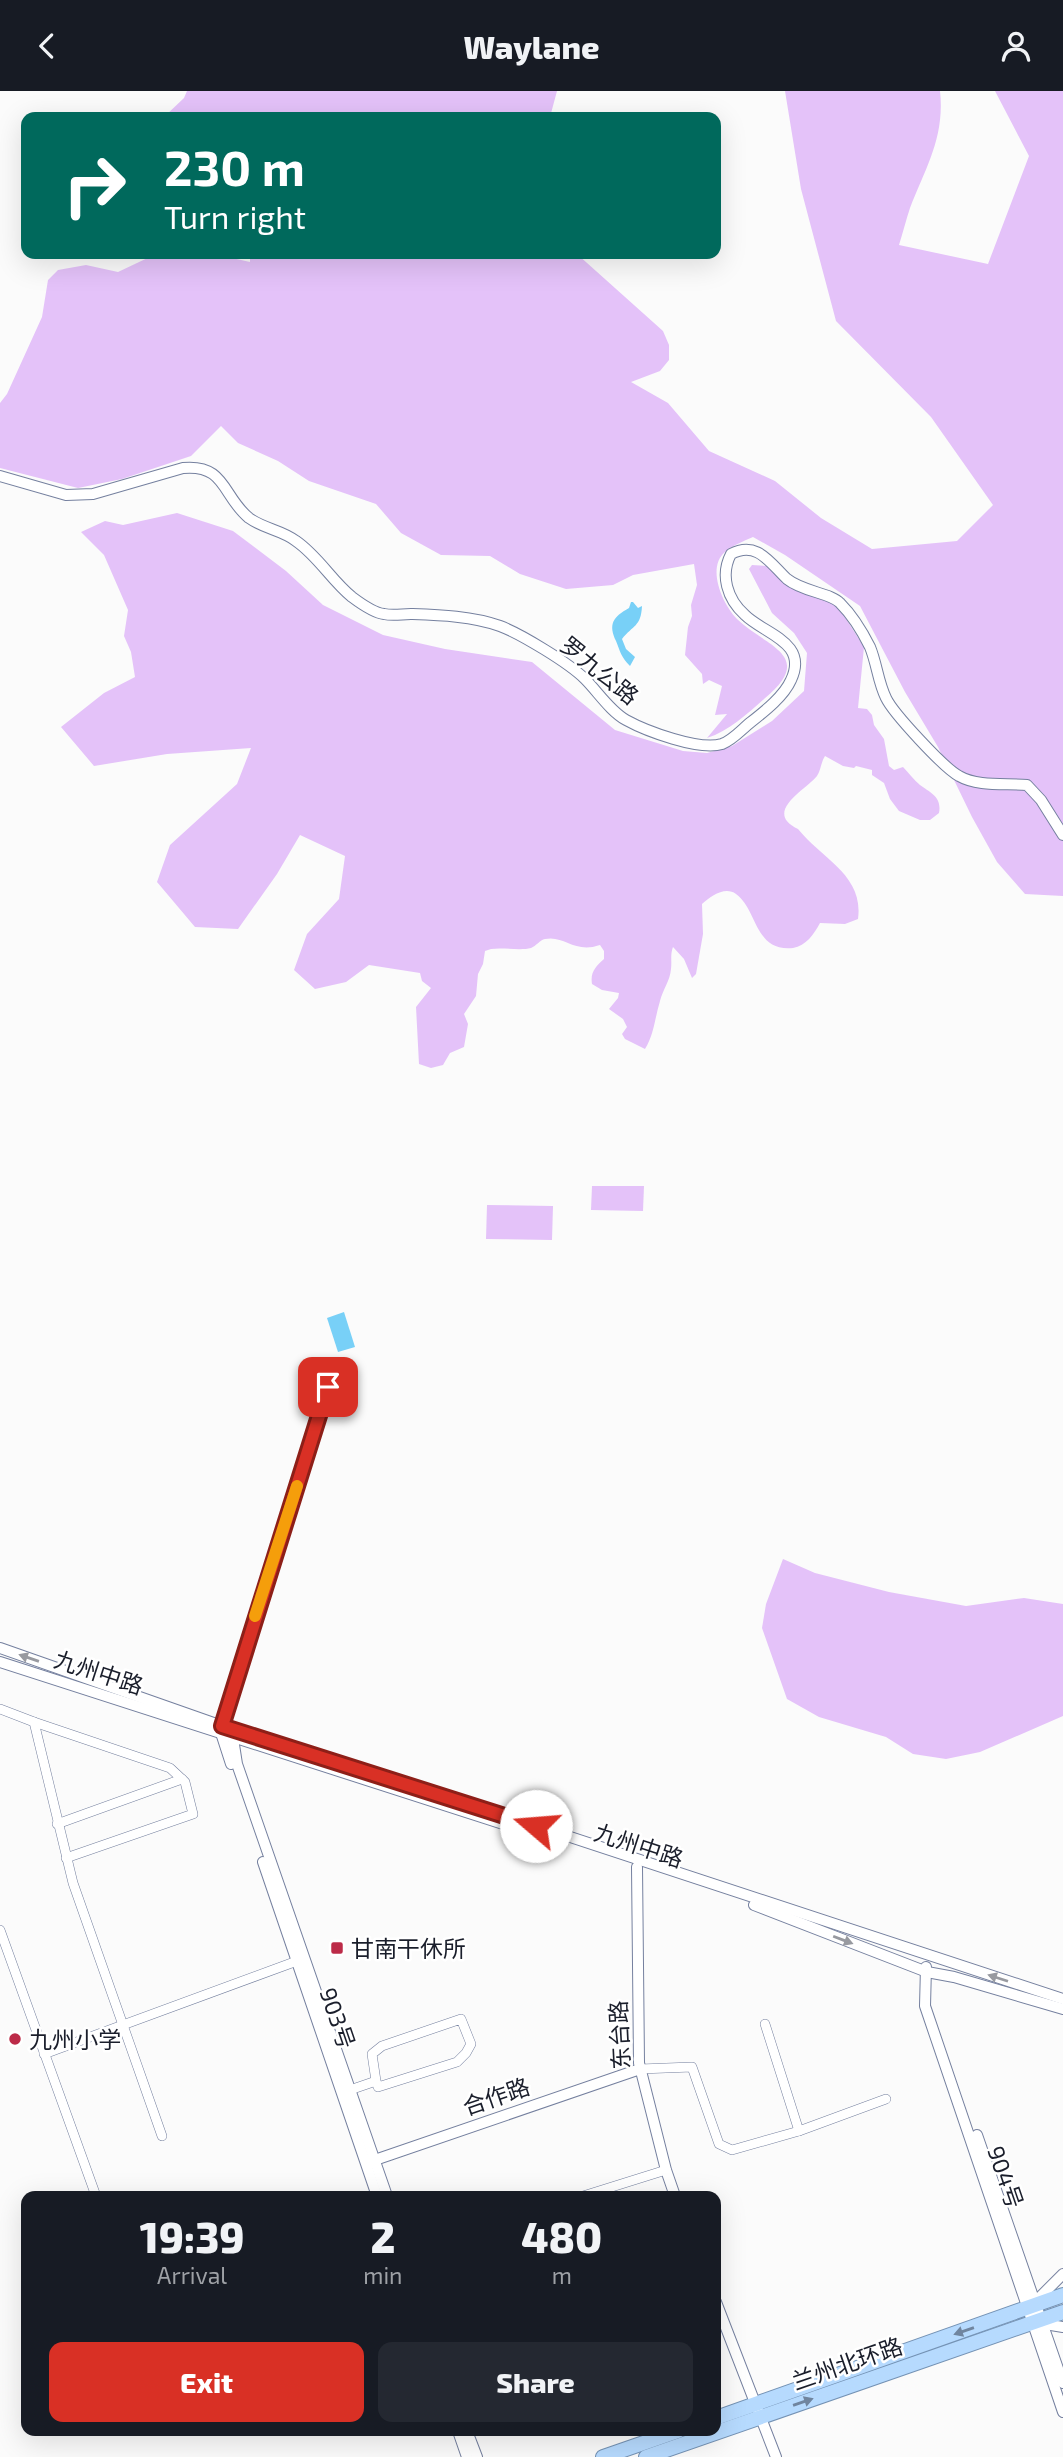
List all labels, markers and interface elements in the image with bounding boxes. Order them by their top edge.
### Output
icon: back [28,27,66,65]
text: Waylane [463,27,600,65]
icon: person [997,27,1035,65]
text: 230 m [164,137,305,196]
icon: right [49,140,140,231]
text: Turn right [164,197,306,235]
street label: 罗九公路 [555,630,645,710]
pin [298,1357,358,1417]
icon: arrive [309,1368,347,1406]
street label: 九州中路 [51,1644,147,1700]
one-way arrow [18,1652,39,1663]
position arrow [499,1789,573,1863]
street label: 九州中路 [591,1817,687,1873]
place label: 甘南干休所 [351,1934,466,1962]
one-way arrow [833,1934,854,1945]
marker: 甘南干休所 [329,1940,345,1956]
one-way arrow [987,1972,1008,1983]
street label: 903号 [315,1984,361,2052]
street label: 东台路 [603,2000,635,2070]
place label: 九州小学 [29,2025,121,2053]
marker: 九州小学 [7,2031,23,2047]
street label: 合作路 [459,2072,533,2120]
street label: 904号 [982,2142,1030,2212]
text: 19:39 [140,2211,244,2261]
text: 2 [370,2211,395,2261]
text: 480 [521,2211,602,2261]
text: Arrival [157,2261,227,2289]
text: min [363,2261,402,2289]
text: m [552,2261,572,2289]
one-way arrow [953,2326,974,2337]
street label: 兰州北环路 [788,2331,906,2395]
button: Exit [49,2342,364,2422]
button: Share [378,2342,693,2422]
one-way arrow [793,2396,814,2407]

